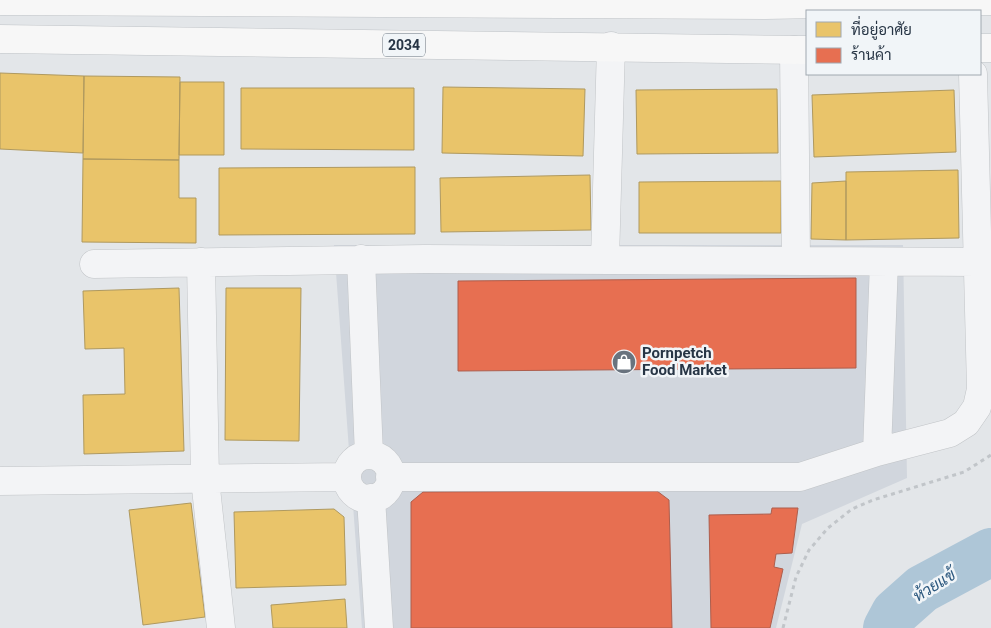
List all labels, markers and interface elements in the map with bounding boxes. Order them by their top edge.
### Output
legend [806,10,981,75]
text: ที่อยู่อาศัย [851,15,912,40]
road number: 2034 [383,34,425,56]
text: ร้านค้า [851,45,891,64]
place label: Pornpetch Food Market [642,344,727,379]
shop icon: Pornpetch Food Market [611,349,637,375]
water label: ห้วยแข้ [909,562,961,606]

